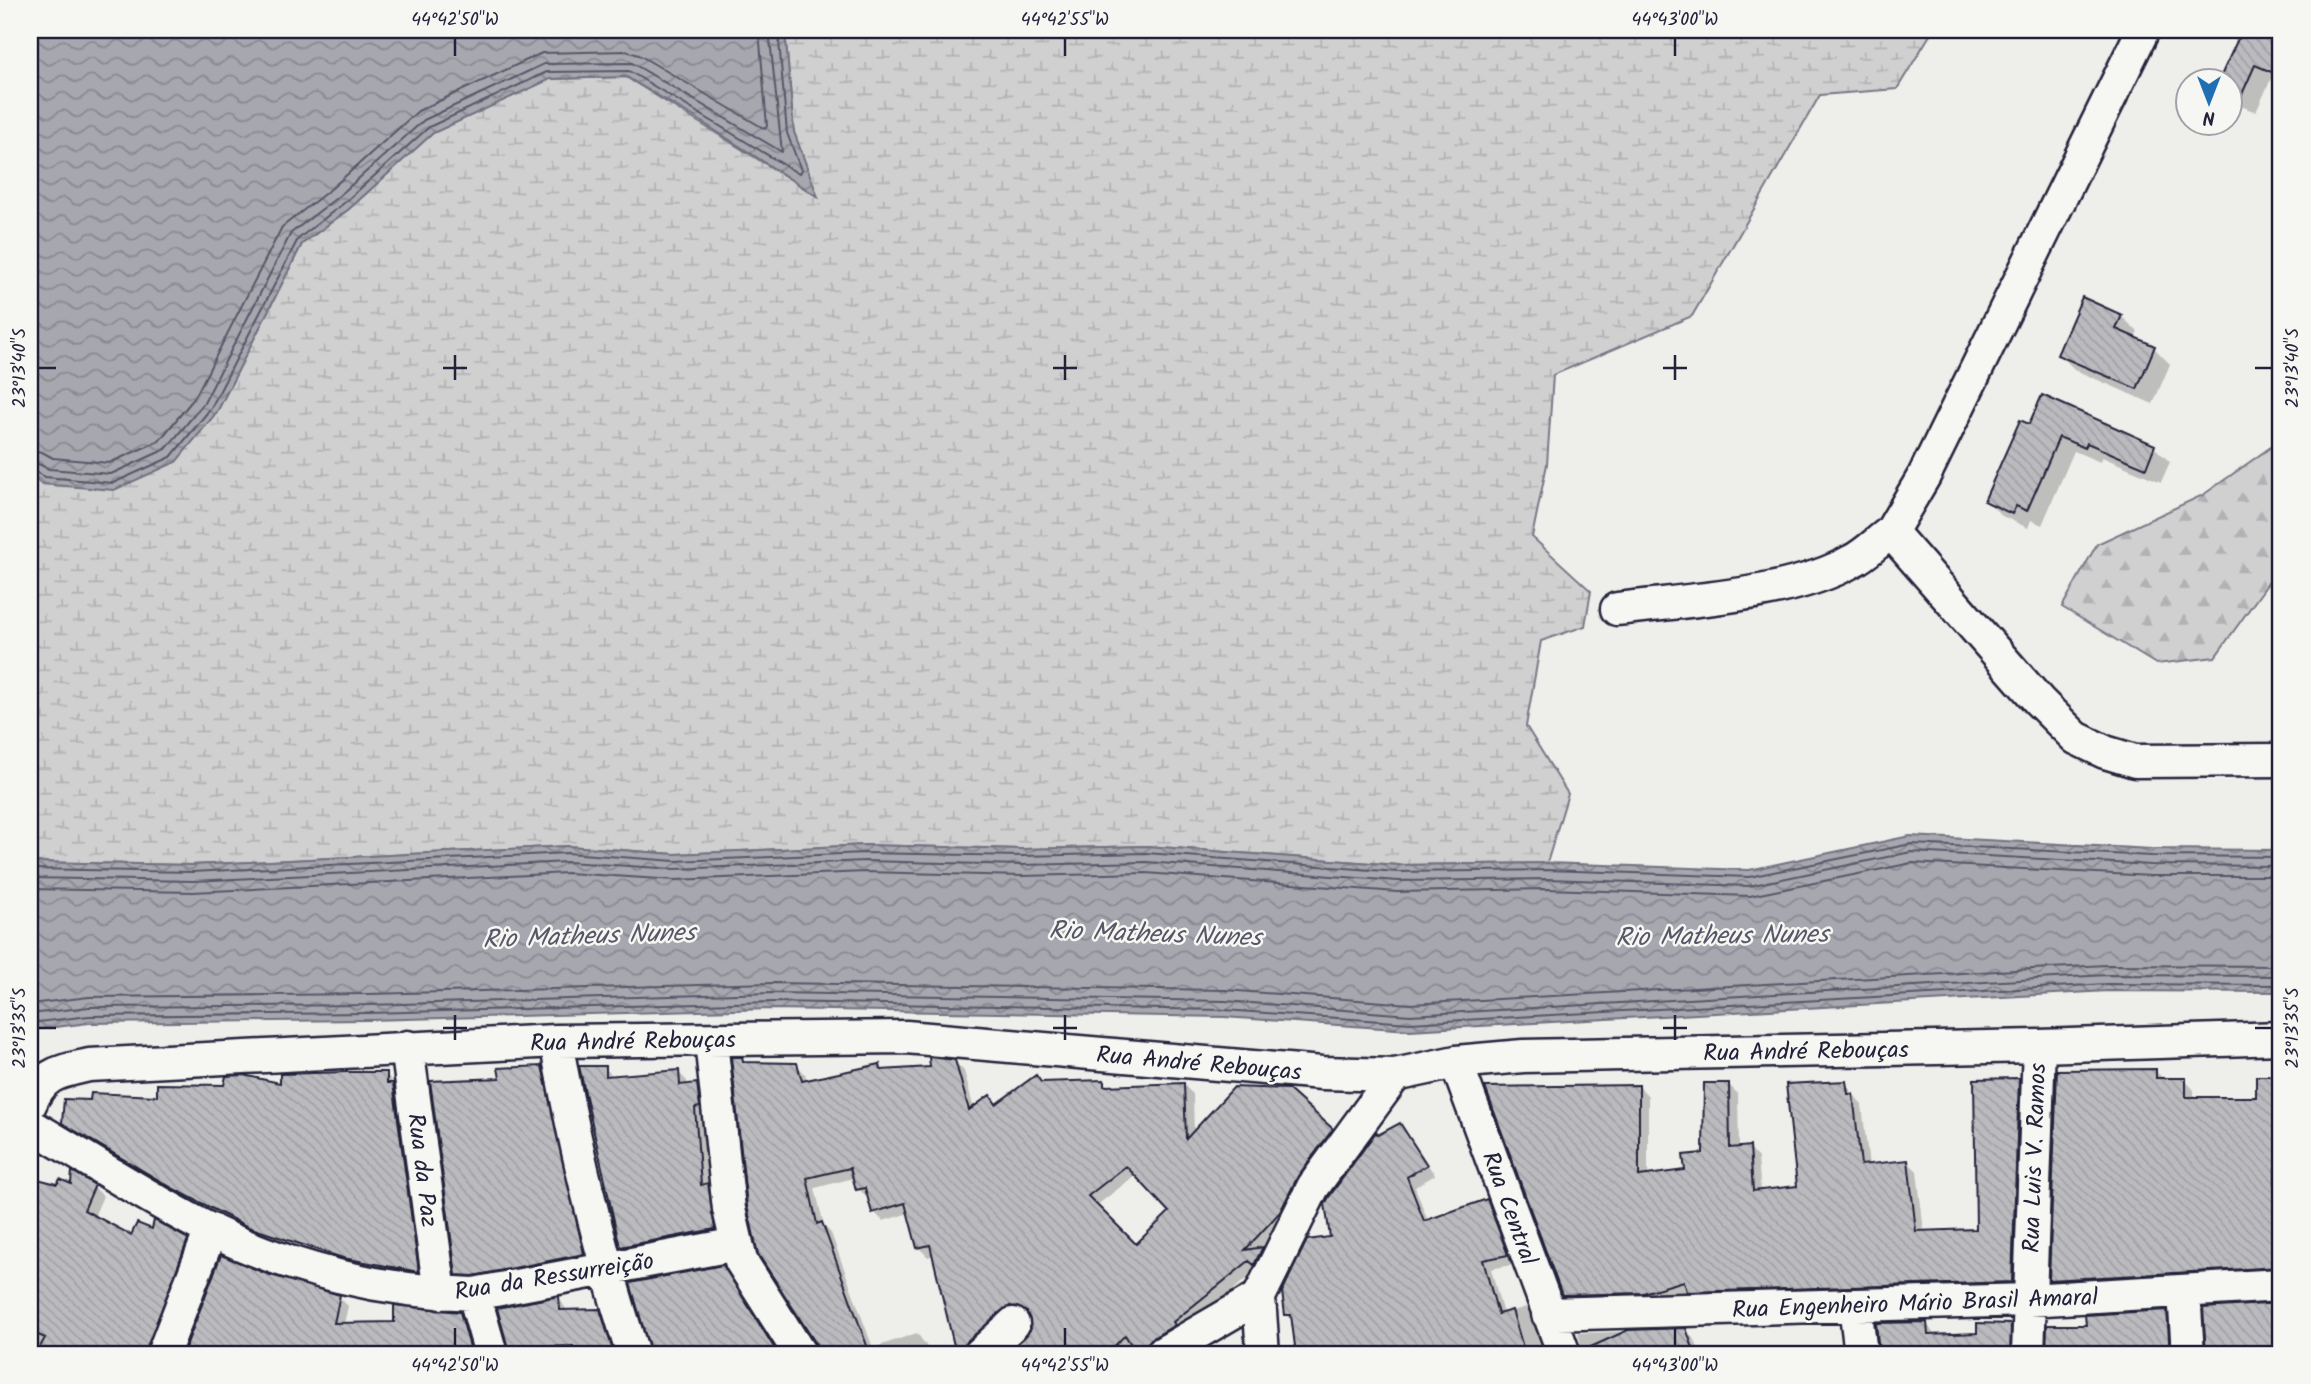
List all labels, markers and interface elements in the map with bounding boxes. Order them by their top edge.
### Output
text: 44°42'50"W [411,6,499,35]
text: 44°42'55"W [1021,6,1109,35]
text: 44°43'00"W [1632,6,1718,35]
north arrow [2174,66,2244,136]
text: N [2203,102,2215,132]
text: 23°13'40"S [6,328,35,408]
text: 23°13'40"S [2279,328,2308,408]
water label: Rio Matheus Nunes [1048,910,1265,960]
water label: Rio Matheus Nunes [482,912,699,962]
water label: Rio Matheus Nunes [1615,914,1832,960]
text: 23°13'35"S [6,987,35,1068]
text: 23°13'35"S [2279,987,2308,1068]
street label: Rua André Rebouças [530,1021,736,1064]
street label: Rua André Rebouças [1703,1031,1909,1074]
street label: Rua André Rebouças [1095,1036,1303,1093]
street label: Rua Luis V. Ramos [2013,1062,2058,1254]
street label: Rua da Paz [395,1111,448,1229]
street label: Rua Central [1470,1146,1547,1271]
street label: Rua da Ressurreição [452,1242,657,1312]
street label: Rua Engenheiro Mário Brasil Amaral [1731,1279,2099,1330]
text: 44°42'50"W [411,1352,499,1381]
text: 44°42'55"W [1021,1352,1109,1381]
text: 44°43'00"W [1632,1352,1718,1381]

